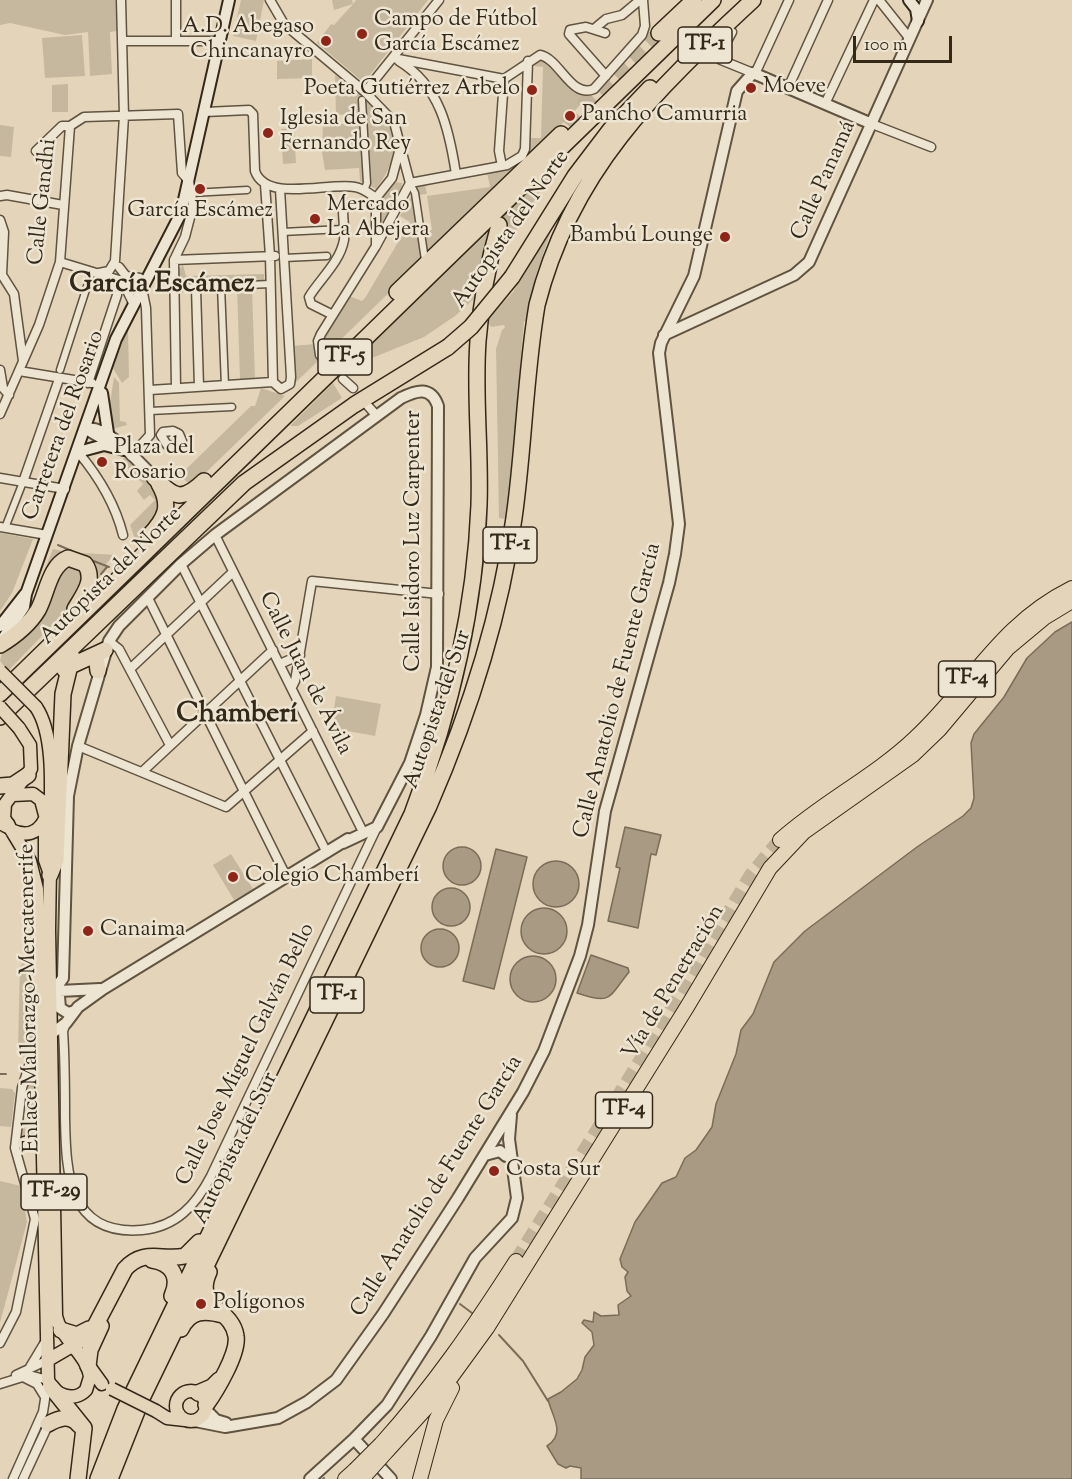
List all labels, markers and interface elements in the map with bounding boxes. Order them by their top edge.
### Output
place label: Campo de Fútbol García Escámez [374,8,538,60]
place label: A.D. Abegaso Chincanayro [182,15,314,66]
scale bar [856,24,955,62]
marker: Campo de Fútbol García Escámez [355,27,369,41]
road number: TF-1 [678,27,732,63]
text: 100 m [864,33,908,59]
marker: A.D. Abegaso Chincanayro [319,34,333,48]
place label: Moeve [763,75,826,101]
place label: Poeta Gutiérrez Arbelo [304,77,520,103]
marker: Moeve [744,81,758,95]
marker: Poeta Gutiérrez Arbelo [525,83,539,97]
place label: Pancho Camurria [582,103,747,129]
place label: Iglesia de San Fernando Rey [280,107,411,158]
marker: Pancho Camurria [563,109,577,123]
street label: Calle Panamá [787,117,863,245]
marker: Iglesia de San Fernando Rey [261,126,275,140]
street label: Calle Gandhi [24,137,64,267]
street label: Autopista del Norte [448,146,576,314]
marker: García Escámez [193,182,207,196]
place label: Mercado La Abejera [327,193,430,244]
place label: García Escámez [127,199,273,225]
marker: Mercado La Abejera [308,212,322,226]
place label: Bambú Lounge [570,224,713,250]
marker: Bambú Lounge [718,230,732,244]
district label: García Escámez [69,269,255,303]
street label: Carretera del Rosario [18,328,112,524]
road number: TF-5 [318,339,372,375]
street label: Calle Isidoro Luz Carpenter [402,410,428,672]
place label: Plaza del Rosario [114,436,194,488]
marker: Plaza del Rosario [95,455,109,469]
street label: Autopista del Norte [36,503,188,651]
road number: TF-1 [483,527,537,563]
street label: Calle Anatolio de Fuente García [569,541,669,841]
street label: Calle Juan de Ávila [252,588,356,760]
street label: Autopista del Sur [400,627,478,793]
road number: TF-4 [938,661,996,697]
district label: Chamberí [176,699,298,733]
street label: Enlace Mallorazgo-Mercatenerife [15,843,47,1153]
place label: Colegio Chamberí [245,864,419,890]
marker: Colegio Chamberí [226,870,240,884]
street label: Vía de Penetración [618,901,732,1065]
place label: Canaima [100,918,185,944]
street label: Calle Jose Miguel Galván Bello [172,919,322,1191]
marker: Canaima [81,924,95,938]
road number: TF-1 [310,977,364,1013]
street label: Calle Anatolio de Fuente García [346,1051,530,1323]
street label: Autopista del Sur [189,1069,285,1229]
road number: TF-4 [596,1092,652,1128]
place label: Costa Sur [506,1158,600,1184]
marker: Costa Sur [487,1164,501,1178]
road number: TF-29 [21,1174,87,1210]
place label: Polígonos [213,1291,305,1317]
marker: Polígonos [194,1297,208,1311]

